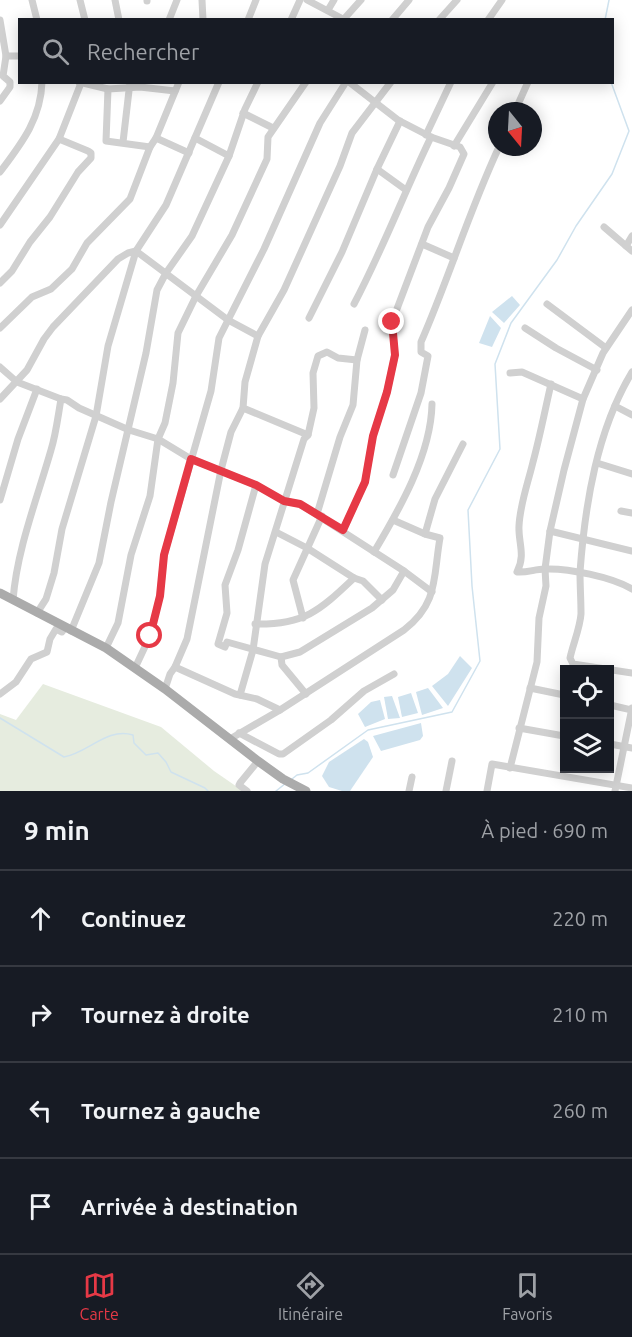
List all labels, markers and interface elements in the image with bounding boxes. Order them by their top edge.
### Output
search box [18,18,614,84]
icon: search [39,35,72,68]
text: Rechercher [87,39,199,64]
north arrow [488,102,542,156]
route end [378,308,404,334]
route start [136,622,162,648]
map controls [560,665,614,773]
button: locate [560,665,614,719]
button: layers [560,719,614,773]
text: 9 min [24,816,90,845]
text: À pied · 690 m [481,819,608,842]
icon: ahead [24,902,57,935]
text: Continuez [81,906,186,931]
text: 220 m [552,907,608,930]
icon: right [24,998,57,1031]
text: Tournez à droite [81,1002,250,1027]
text: 210 m [552,1003,608,1026]
icon: left [24,1094,57,1127]
text: Tournez à gauche [81,1098,261,1123]
text: 260 m [552,1099,608,1122]
icon: arrive [24,1190,57,1223]
text: Arrivée à destination [81,1194,298,1219]
tab: Carte [80,1269,119,1323]
tab: Itinéraire [278,1269,343,1323]
tab: Favoris [502,1269,552,1323]

